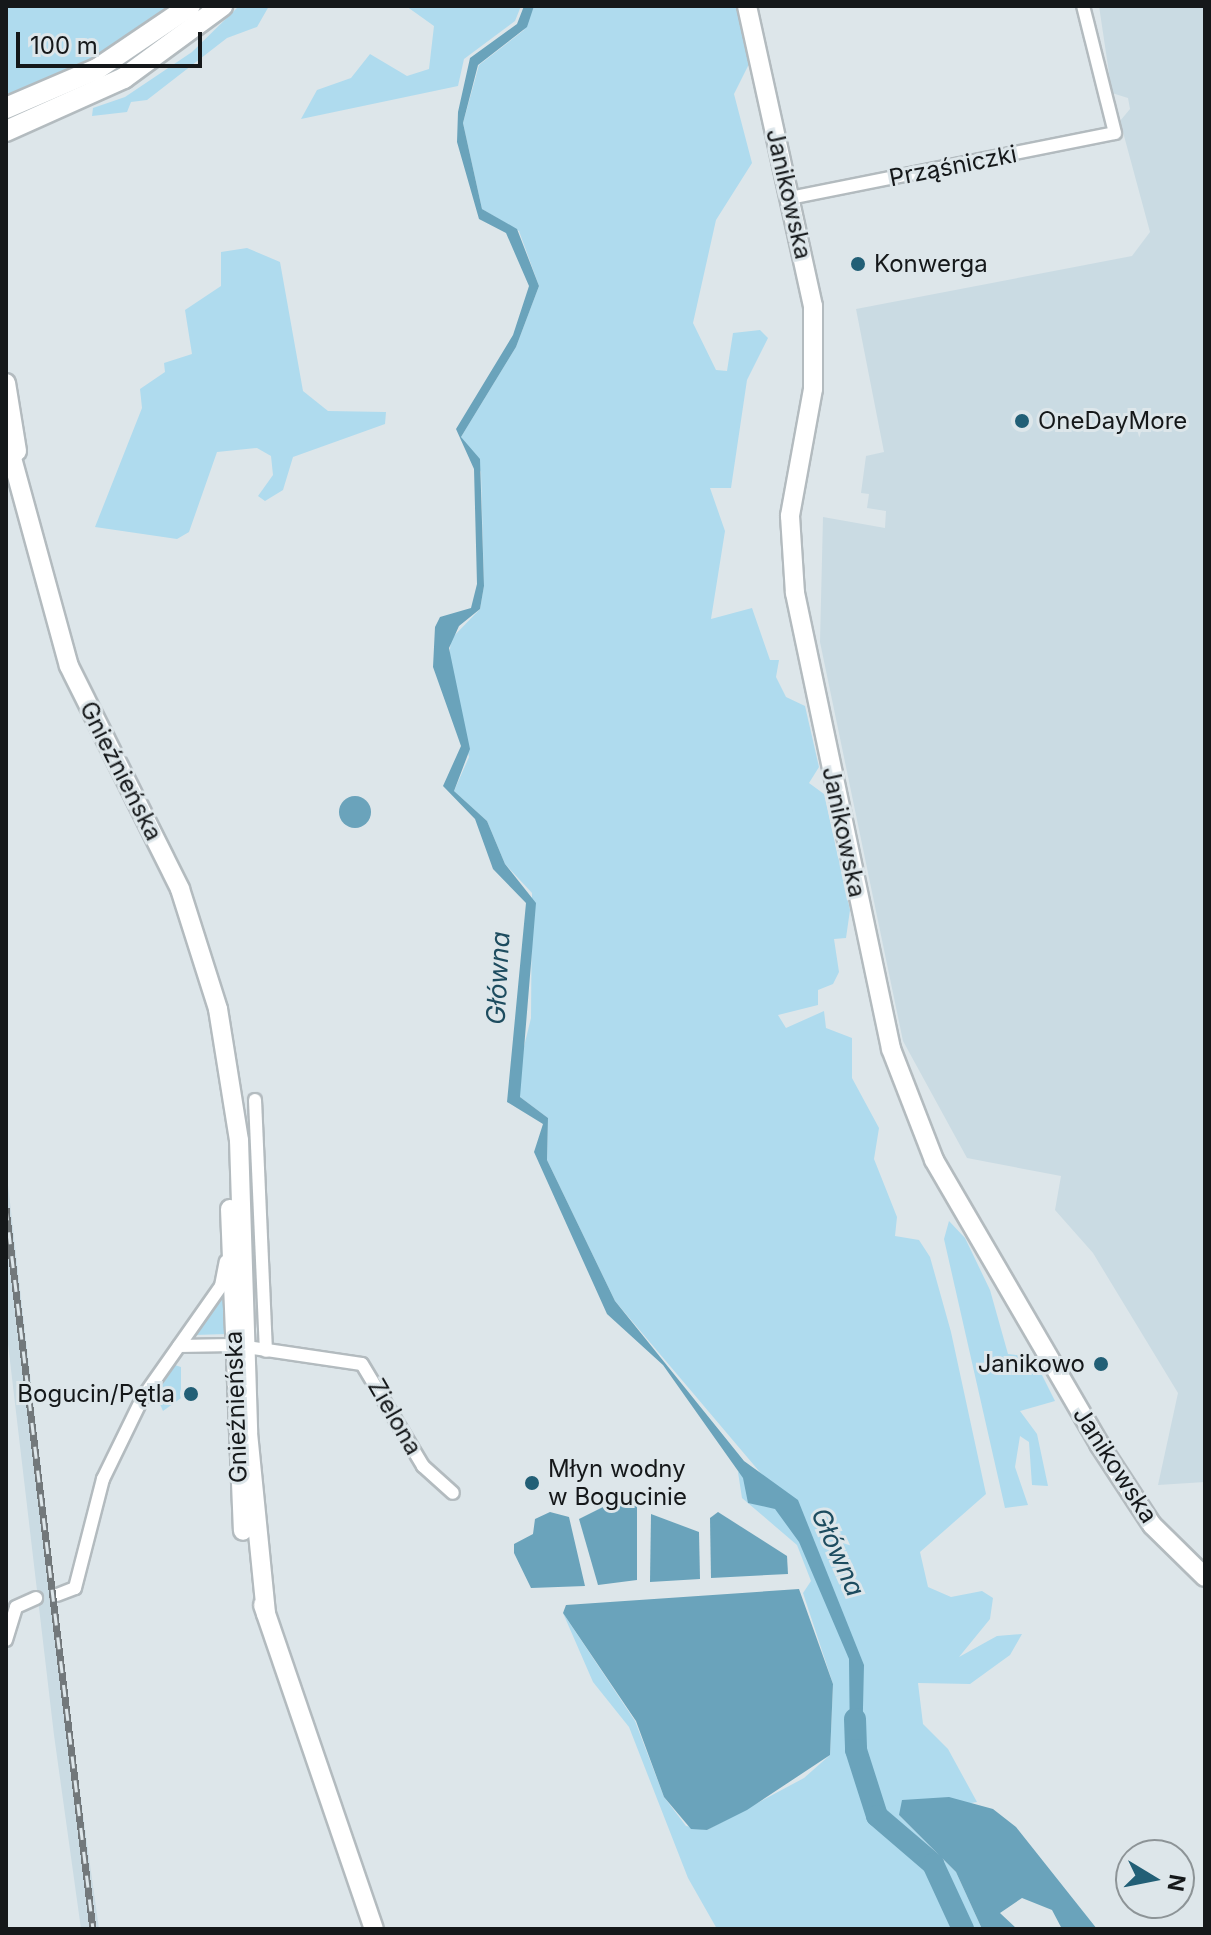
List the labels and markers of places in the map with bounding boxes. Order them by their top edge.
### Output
place label: Konwerga [874,250,988,278]
marker: Konwerga [849,255,867,273]
place label: OneDayMore [1038,407,1187,435]
marker: OneDayMore [1013,412,1031,430]
place label: Janikowo [978,1350,1085,1378]
marker: Janikowo [1092,1355,1110,1373]
place label: Bogucin/Pętla [17,1380,175,1408]
marker: Bogucin/Pętla [182,1385,200,1403]
place label: Młyn wodny w Bogucinie [548,1455,687,1511]
marker: Młyn wodny w Bogucinie [523,1474,541,1492]

